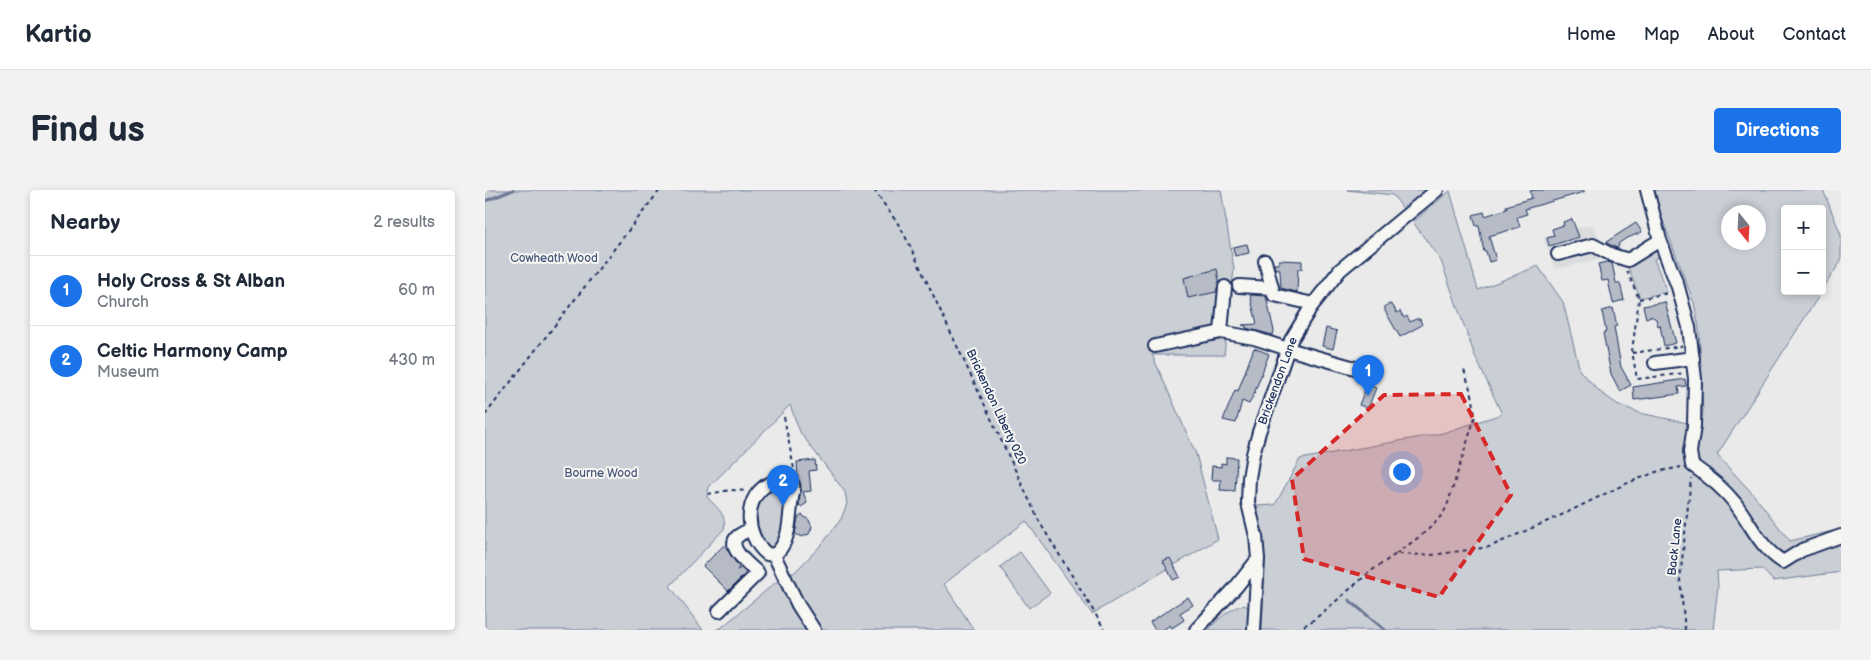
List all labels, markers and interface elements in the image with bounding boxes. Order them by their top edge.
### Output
text: Kartio [25,20,92,49]
text: Home [1567,24,1616,45]
text: Map [1644,24,1680,45]
text: About [1708,24,1755,45]
text: Contact [1783,24,1846,45]
button: Directions [1714,108,1841,153]
text: Find us [30,109,145,152]
north arrow [1721,205,1766,250]
map controls [1781,205,1826,295]
button: + [1781,205,1826,250]
text: Nearby [50,210,120,235]
text: 2 results [373,213,435,232]
button: − [1781,250,1826,295]
park label: Cowheath Wood [510,251,598,266]
text: Holy Cross & St Alban [97,270,285,293]
text: 1 [63,281,69,300]
text: 60 m [398,281,435,300]
text: Church [97,293,149,312]
street label: Brickendon Lane [1255,335,1301,427]
text: Celtic Harmony Camp [97,340,288,363]
street label: Brickendon Liberty 020 [963,347,1029,467]
text: 2 [61,351,71,370]
text: 430 m [388,351,435,370]
pin: 1 [1352,355,1384,396]
text: Museum [97,363,159,382]
your location [1389,459,1415,485]
pin: 2 [767,465,799,506]
park label: Bourne Wood [564,466,638,481]
street label: Back Lane [1665,518,1685,576]

